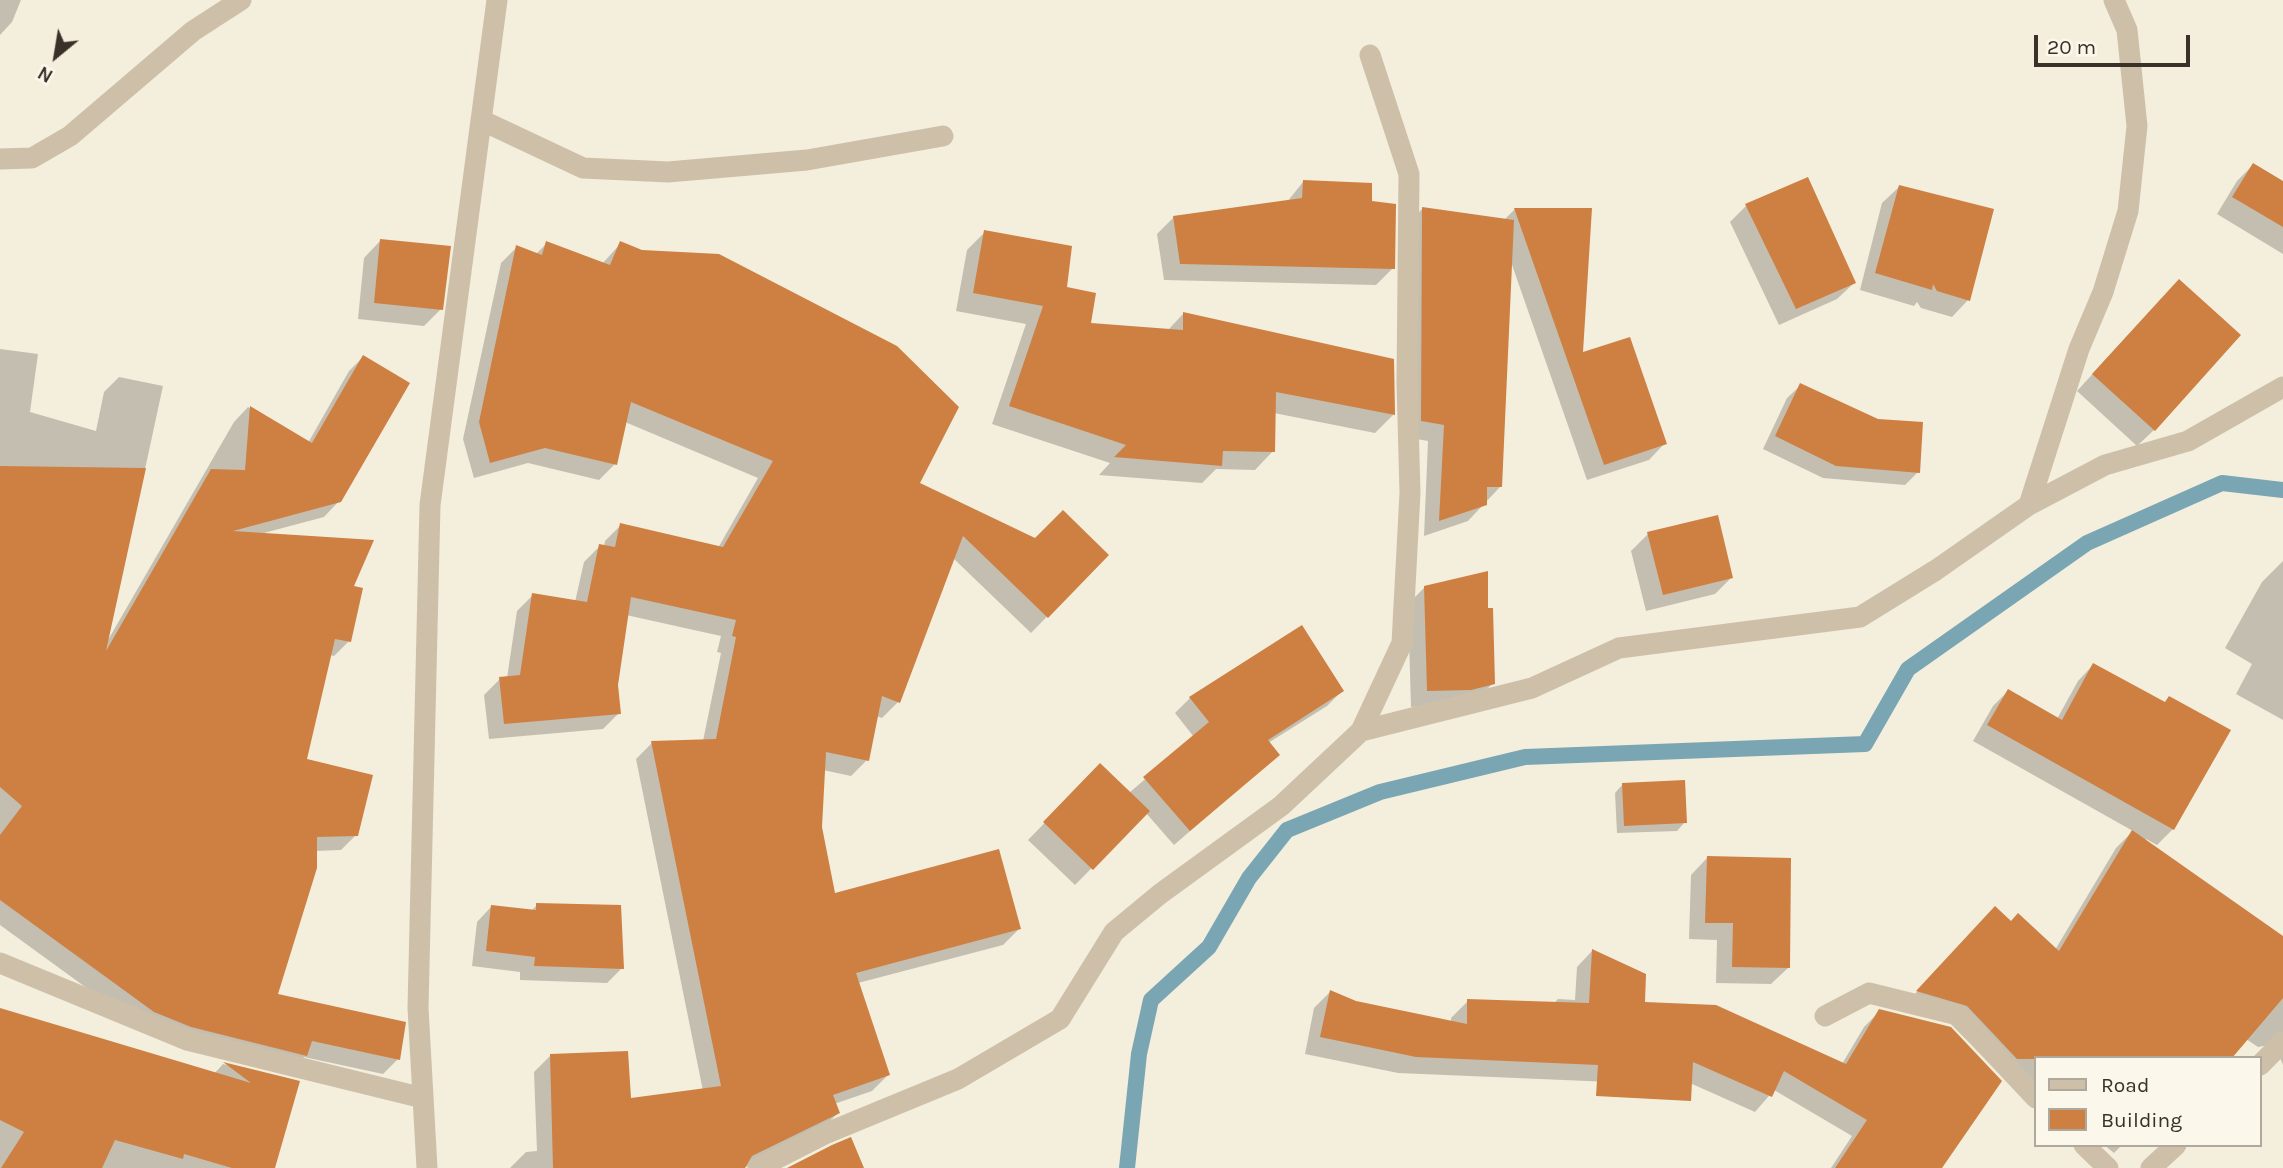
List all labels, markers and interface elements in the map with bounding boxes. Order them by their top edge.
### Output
north arrow [21,21,91,91]
scale bar [2038,21,2194,65]
text: 20 m [2047,35,2096,59]
text: N [34,61,57,87]
legend [2035,1056,2262,1147]
text: Road [2101,1073,2149,1097]
text: Building [2101,1108,2182,1132]

